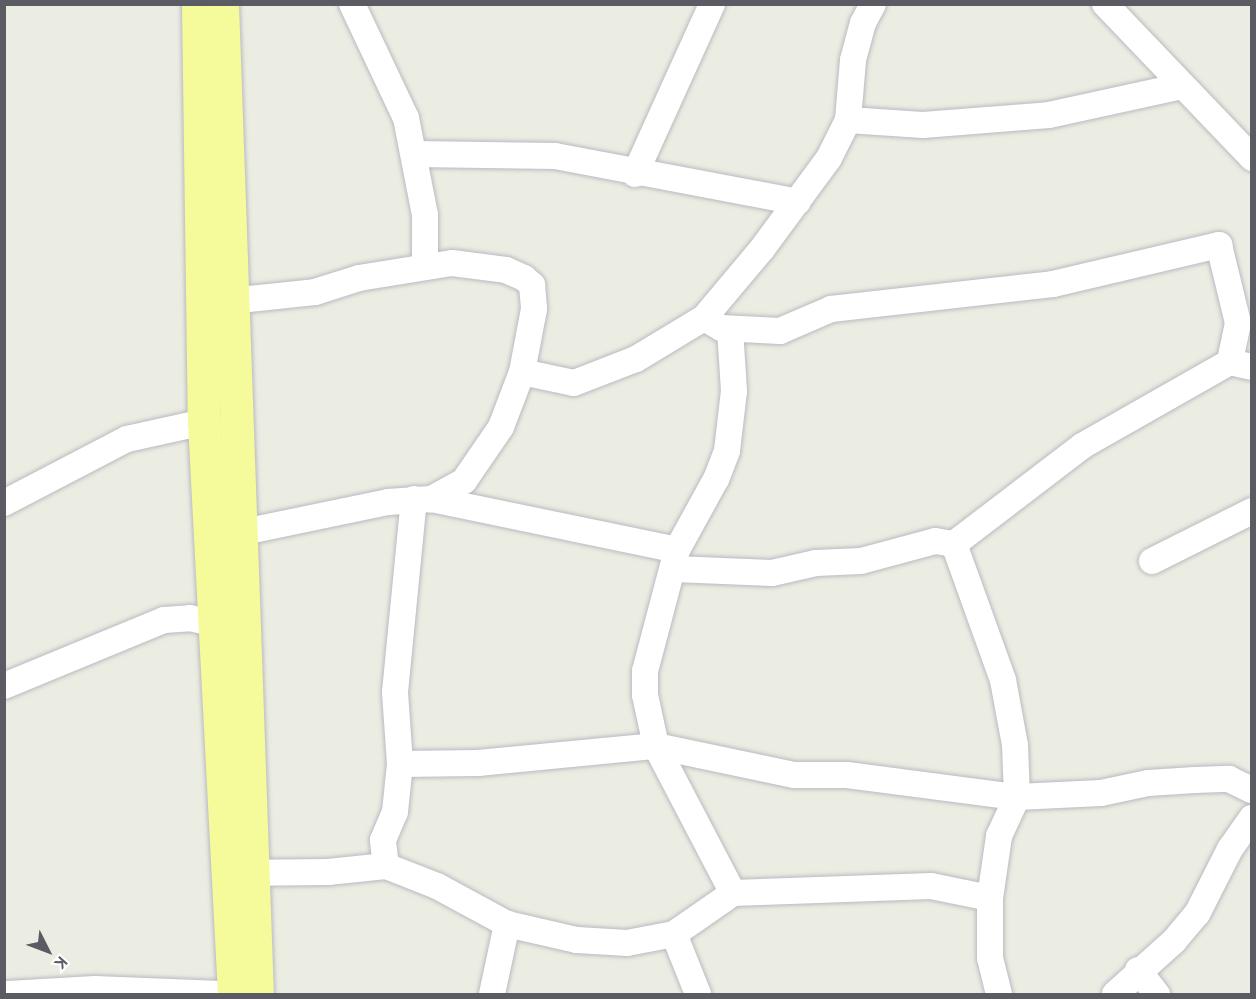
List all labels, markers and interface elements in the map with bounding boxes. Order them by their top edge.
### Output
north arrow [18,921,78,981]
text: K [51,953,72,973]

